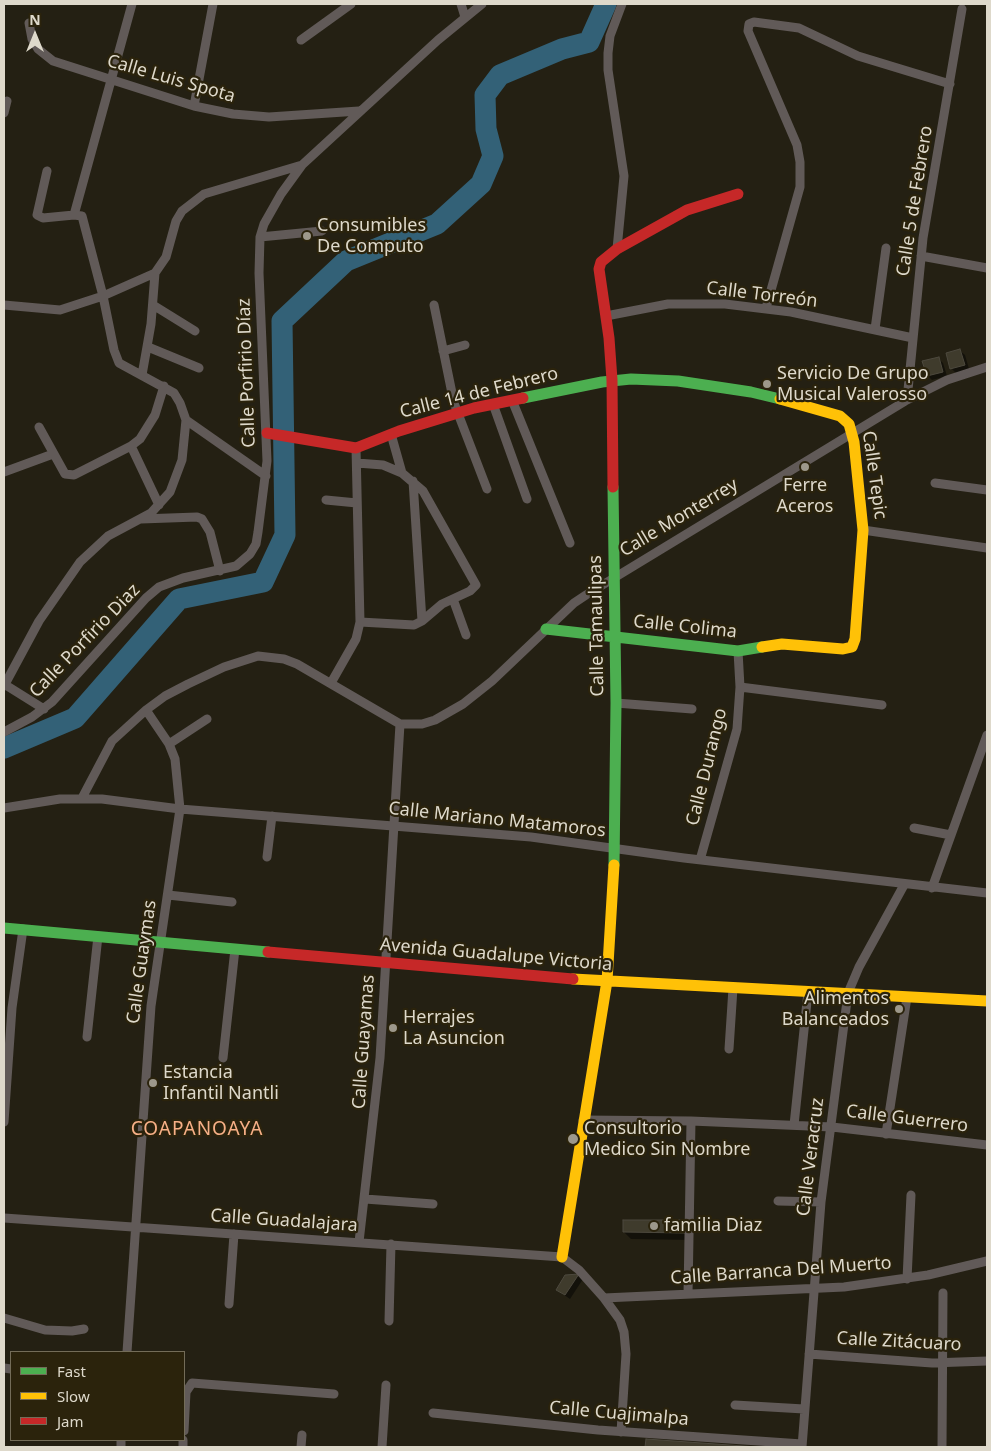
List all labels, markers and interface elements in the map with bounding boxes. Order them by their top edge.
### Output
north arrow [10,10,60,60]
text: N [29,10,41,29]
street label: Calle Luis Spota [104,50,238,108]
street label: Calle 5 de Febrero [892,124,938,278]
place label: Consumibles De Computo [317,215,426,258]
marker: Consumibles De Computo [301,230,313,242]
street label: Calle Torreón [705,277,819,313]
street label: Calle Porfirio Díaz [234,298,260,448]
street label: Calle 14 de Febrero [398,363,560,423]
place label: Servicio De Grupo Musical Valerosso [777,363,929,406]
marker: Servicio De Grupo Musical Valerosso [761,378,773,390]
street label: Calle Tepic [857,430,891,520]
marker: Ferre Aceros [799,461,811,473]
street label: Calle Monterrey [616,474,742,562]
place label: Ferre Aceros [777,475,833,518]
street label: Calle Tamaulipas [585,555,609,697]
street label: Calle Porfirio Diaz [25,580,145,702]
street label: Calle Colima [632,611,738,643]
street label: Calle Durango [682,706,732,828]
street label: Calle Mariano Matamoros [387,798,607,842]
street label: Calle Guaymas [123,899,161,1025]
street label: Avenida Guadalupe Victoria [379,934,613,976]
street label: Calle Guayamas [349,974,379,1110]
place label: Alimentos Balanceados [782,988,889,1030]
marker: Alimentos Balanceados [893,1003,905,1015]
place label: Herrajes La Asuncion [403,1007,505,1050]
marker: Herrajes La Asuncion [387,1022,399,1034]
place label: Estancia Infantil Nantli [163,1062,279,1104]
marker: Estancia Infantil Nantli [147,1077,159,1089]
street label: Calle Veracruz [793,1097,829,1217]
street label: Calle Guerrero [845,1101,969,1137]
place label: Consultorio Medico Sin Nombre [584,1118,750,1160]
district label: COAPANOAYA [129,1119,265,1141]
marker: Consultorio Medico Sin Nombre [566,1132,580,1146]
street label: Calle Guadalajara [210,1205,358,1237]
place label: familia Diaz [664,1215,762,1237]
marker: familia Diaz [648,1220,660,1232]
street label: Calle Barranca Del Muerto [670,1252,892,1290]
street label: Calle Zitácuaro [836,1328,962,1356]
legend [10,1351,185,1441]
text: Fast [57,1361,86,1381]
text: Slow [57,1386,90,1406]
street label: Calle Cuajimalpa [548,1397,690,1431]
text: Jam [57,1411,84,1431]

